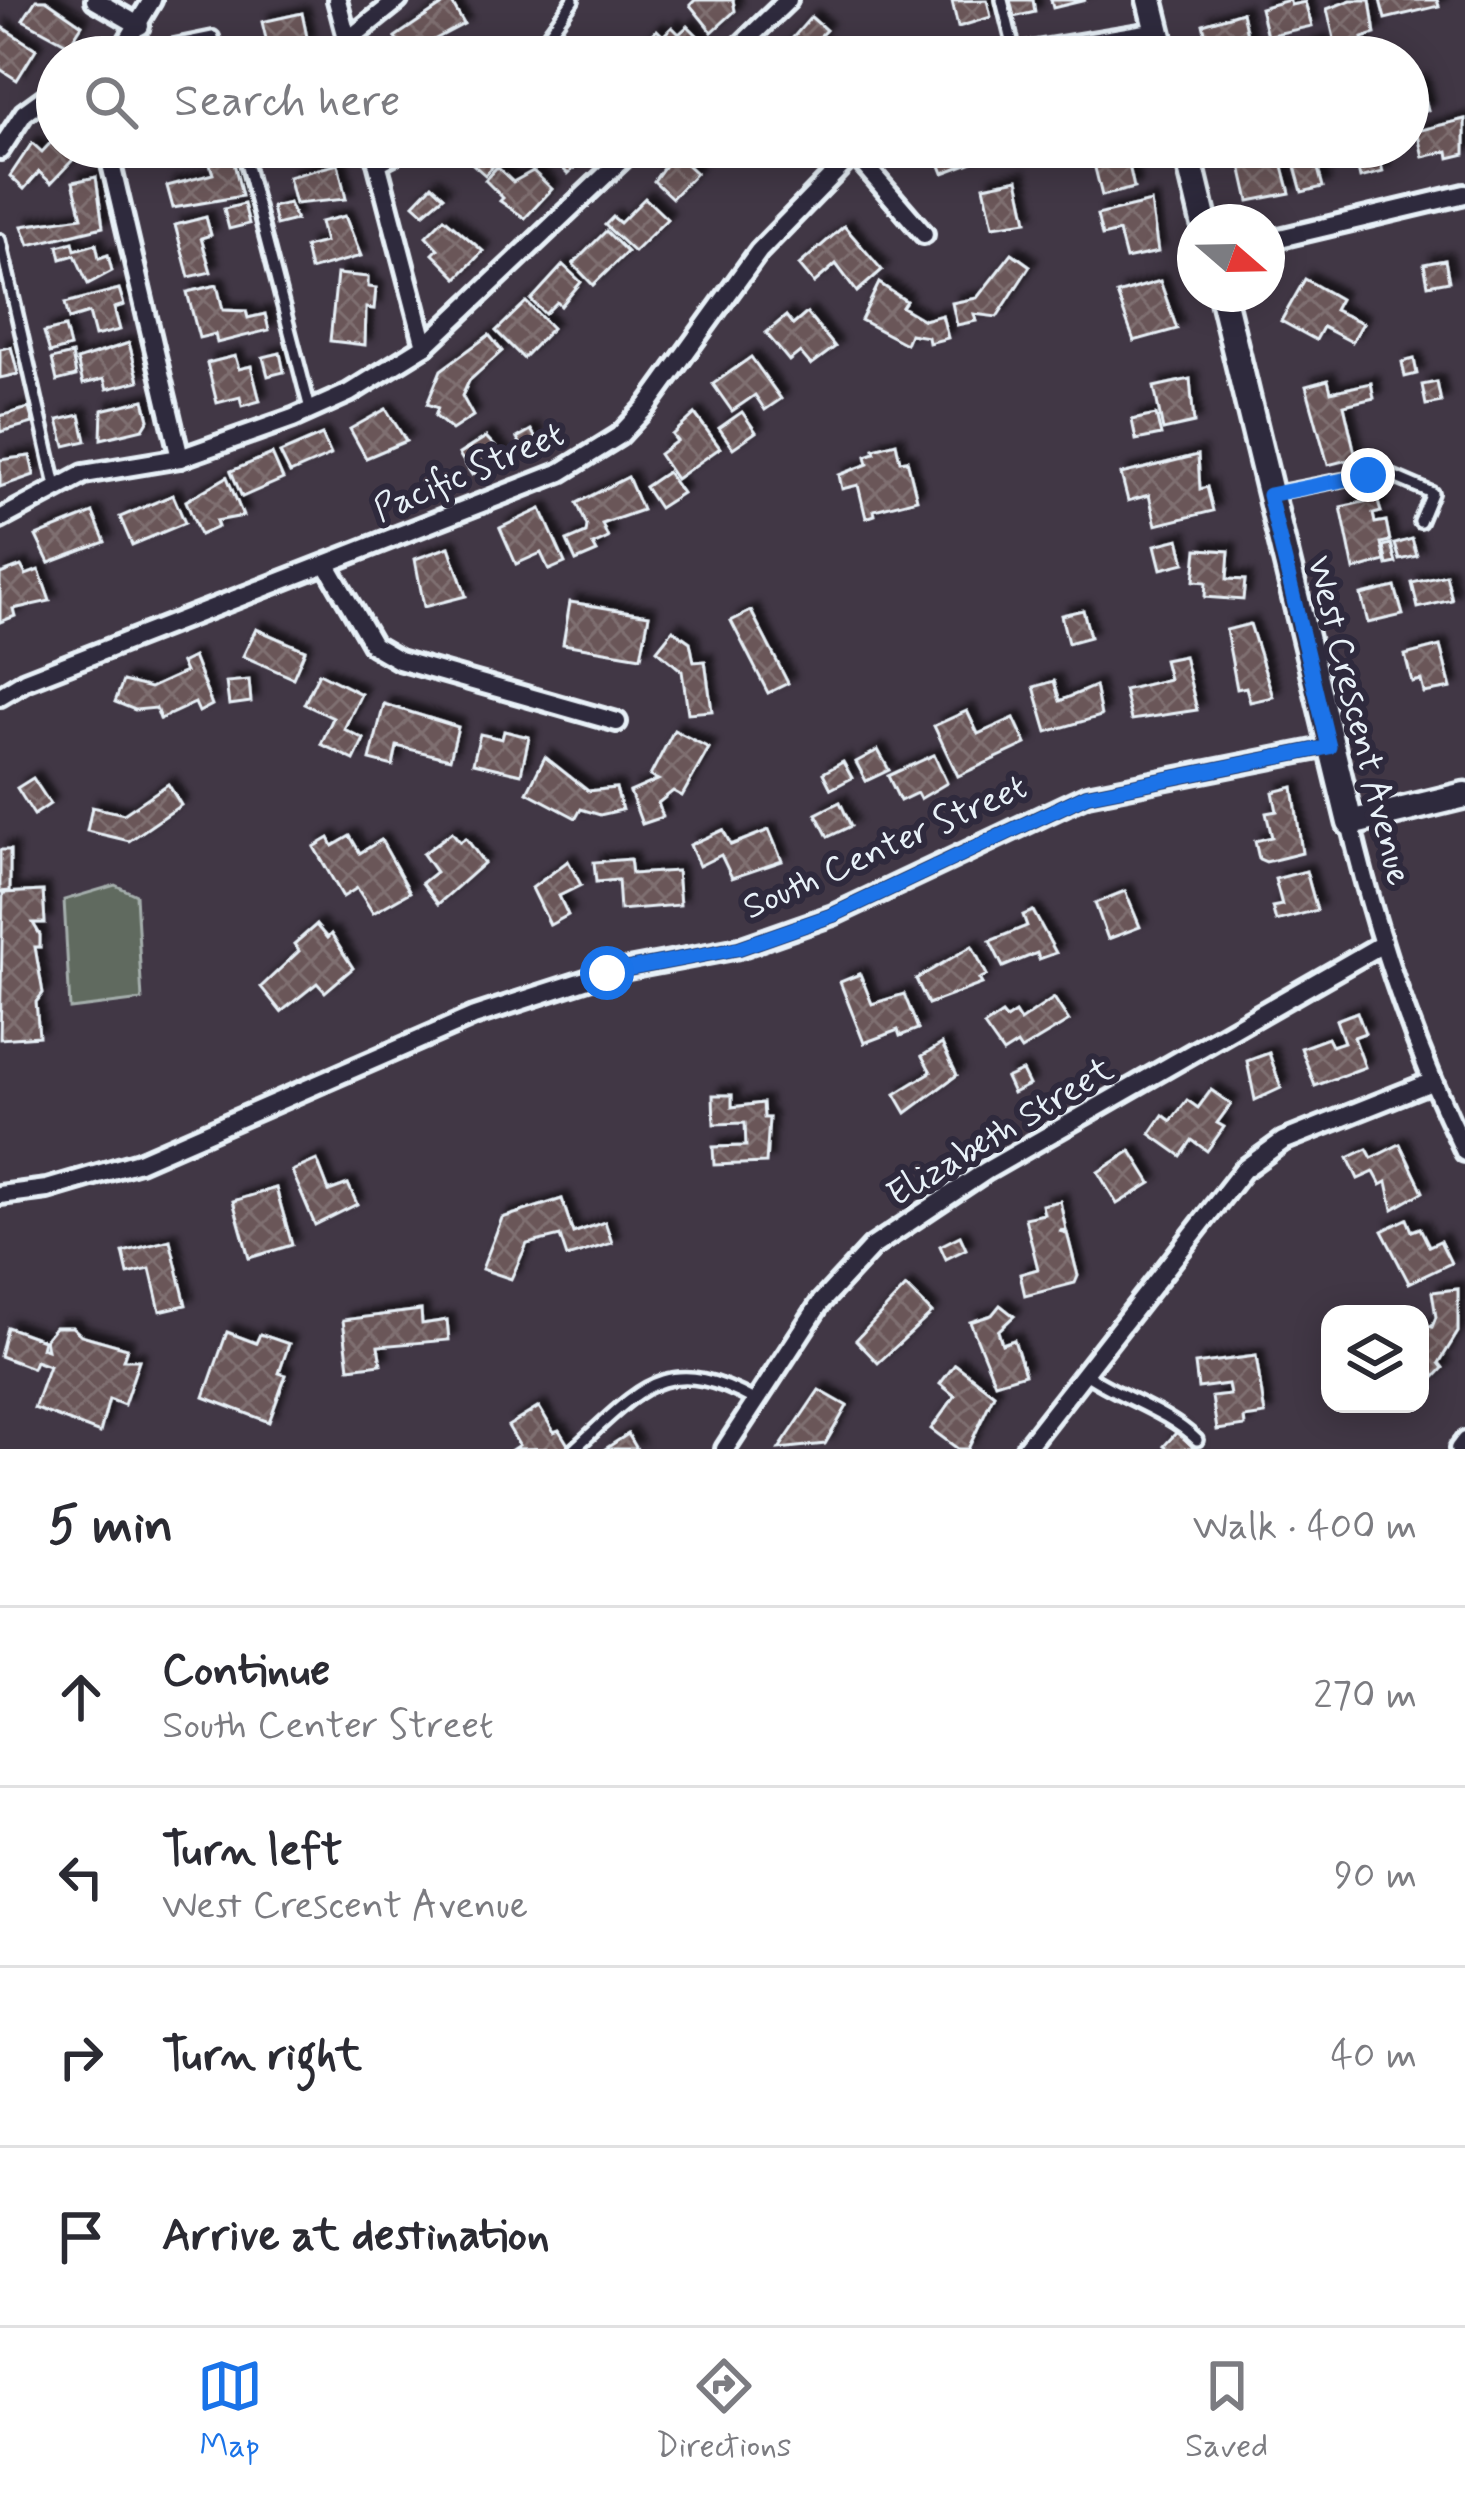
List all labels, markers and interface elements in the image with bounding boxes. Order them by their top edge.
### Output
search box [36,36,1429,168]
icon: search [78,69,144,135]
text: Search here [174,73,401,132]
north arrow [1177,204,1285,312]
street label: Pacific Street [367,412,572,534]
route end [1341,448,1395,502]
street label: West Crescent Avenue [1294,551,1421,890]
street label: South Center Street [736,764,1035,932]
route start [580,946,634,1000]
street label: Elizabeth Street [879,1047,1123,1219]
map controls [1321,1305,1429,1413]
button: layers [1321,1305,1429,1413]
text: 5 min [48,1494,173,1560]
text: Walk · 400 m [1193,1502,1417,1553]
text: Continue [162,1642,330,1701]
icon: ahead [48,1664,114,1730]
text: 270 m [1313,1671,1417,1722]
text: South Center Street [162,1701,494,1752]
text: Turn left [162,1822,342,1881]
icon: left [48,1844,114,1910]
text: 90 m [1334,1851,1417,1902]
text: West Crescent Avenue [162,1881,528,1932]
icon: right [48,2024,114,2090]
text: Turn right [162,2027,362,2086]
text: 40 m [1330,2031,1417,2082]
icon: arrive [48,2204,114,2270]
text: Arrive at destination [162,2207,550,2266]
tab: Map [197,2353,263,2469]
tab: Directions [656,2353,792,2469]
tab: Saved [1185,2353,1268,2469]

